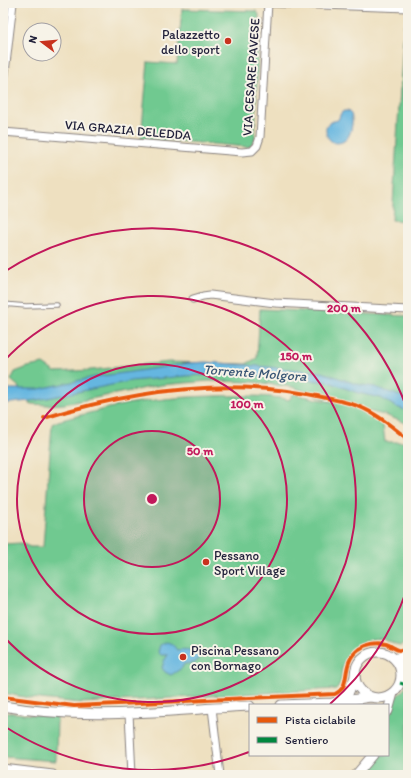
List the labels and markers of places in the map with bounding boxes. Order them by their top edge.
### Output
place label: Palazzetto dello sport [161,27,220,57]
marker: Palazzetto dello sport [223,36,233,46]
centre of rings [145,492,159,506]
place label: Pessano Sport Village [214,548,286,578]
marker: Pessano Sport Village [201,557,211,567]
place label: Piscina Pessano con Bornago [191,643,279,673]
marker: Piscina Pessano con Bornago [178,652,188,662]

